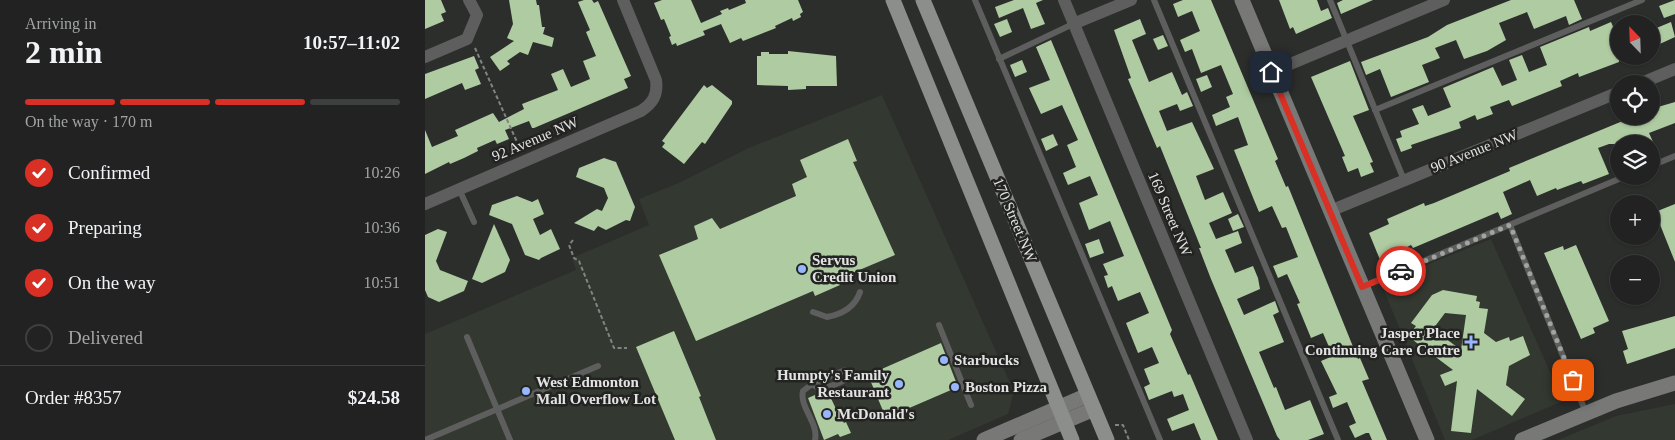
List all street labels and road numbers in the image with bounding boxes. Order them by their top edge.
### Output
street label: 92 Avenue NW [489,113,581,164]
street label: 90 Avenue NW [1428,126,1521,176]
street label: 169 Street NW [1145,169,1195,259]
street label: 170 Street NW [990,175,1040,265]

